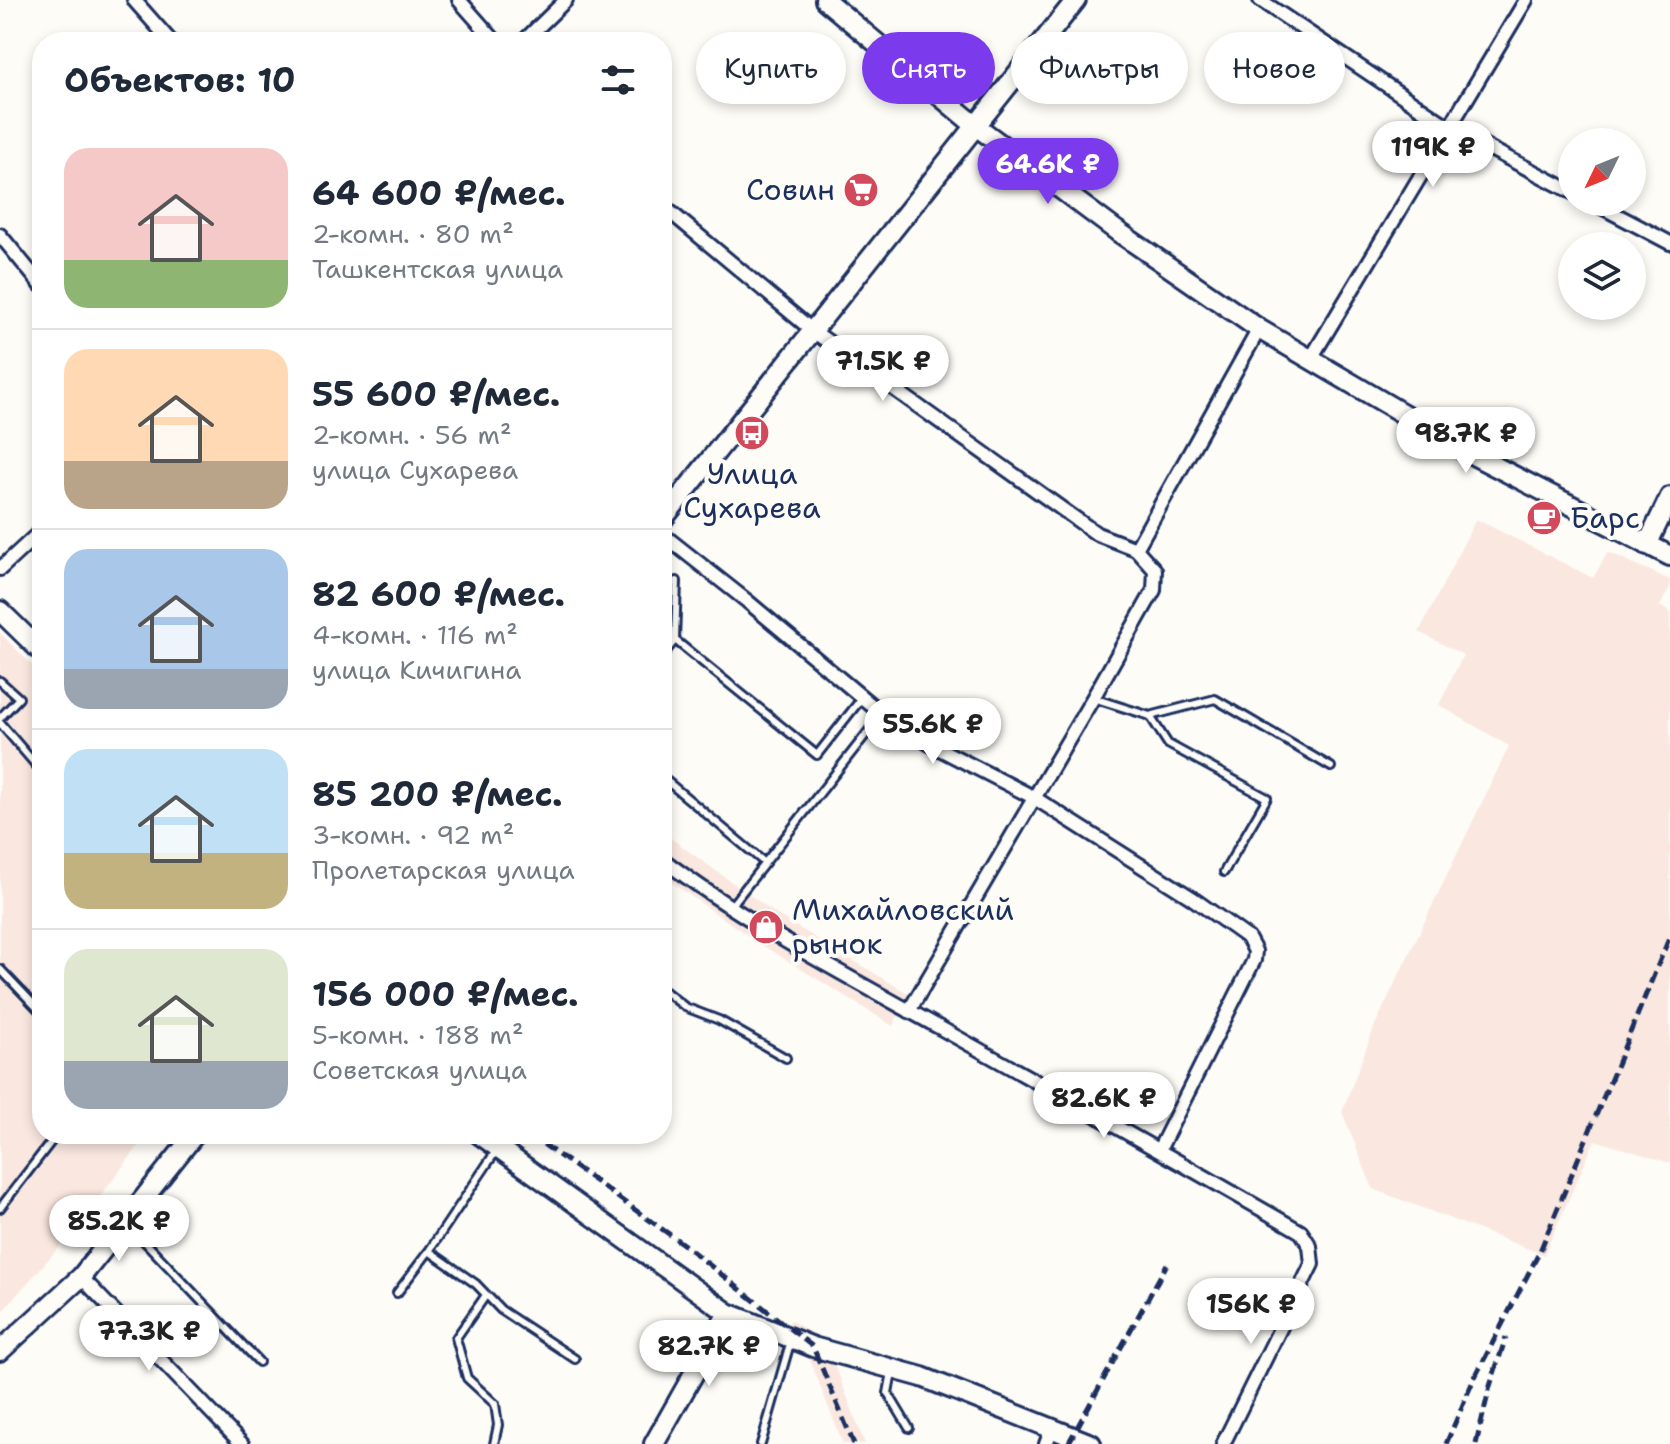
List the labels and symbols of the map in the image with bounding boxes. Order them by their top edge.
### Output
pin: 119K ₽ [1368,121,1498,189]
north arrow [1558,128,1646,216]
pin: 64.6K ₽ [974,138,1122,206]
place label: Совин [746,169,835,210]
supermarket icon: Совин [842,171,880,209]
pin: 71.5K ₽ [809,335,957,403]
pin: 98.7K ₽ [1392,407,1540,475]
bus stop icon: Улица Сухарева [733,414,771,452]
place label: Улица Сухарева [683,453,821,528]
place label: Барс [1570,497,1640,538]
cafe icon: Барс [1525,499,1563,537]
pin: 55.6K ₽ [859,698,1007,766]
place label: Михайловский рынок [792,889,1014,964]
shop icon: Михайловский рынок [747,908,785,946]
pin: 82.6K ₽ [1030,1072,1178,1140]
pin: 85.2K ₽ [45,1195,193,1263]
pin: 156K ₽ [1186,1278,1316,1346]
pin: 77.3K ₽ [75,1305,223,1373]
pin: 82.7K ₽ [635,1320,783,1388]

